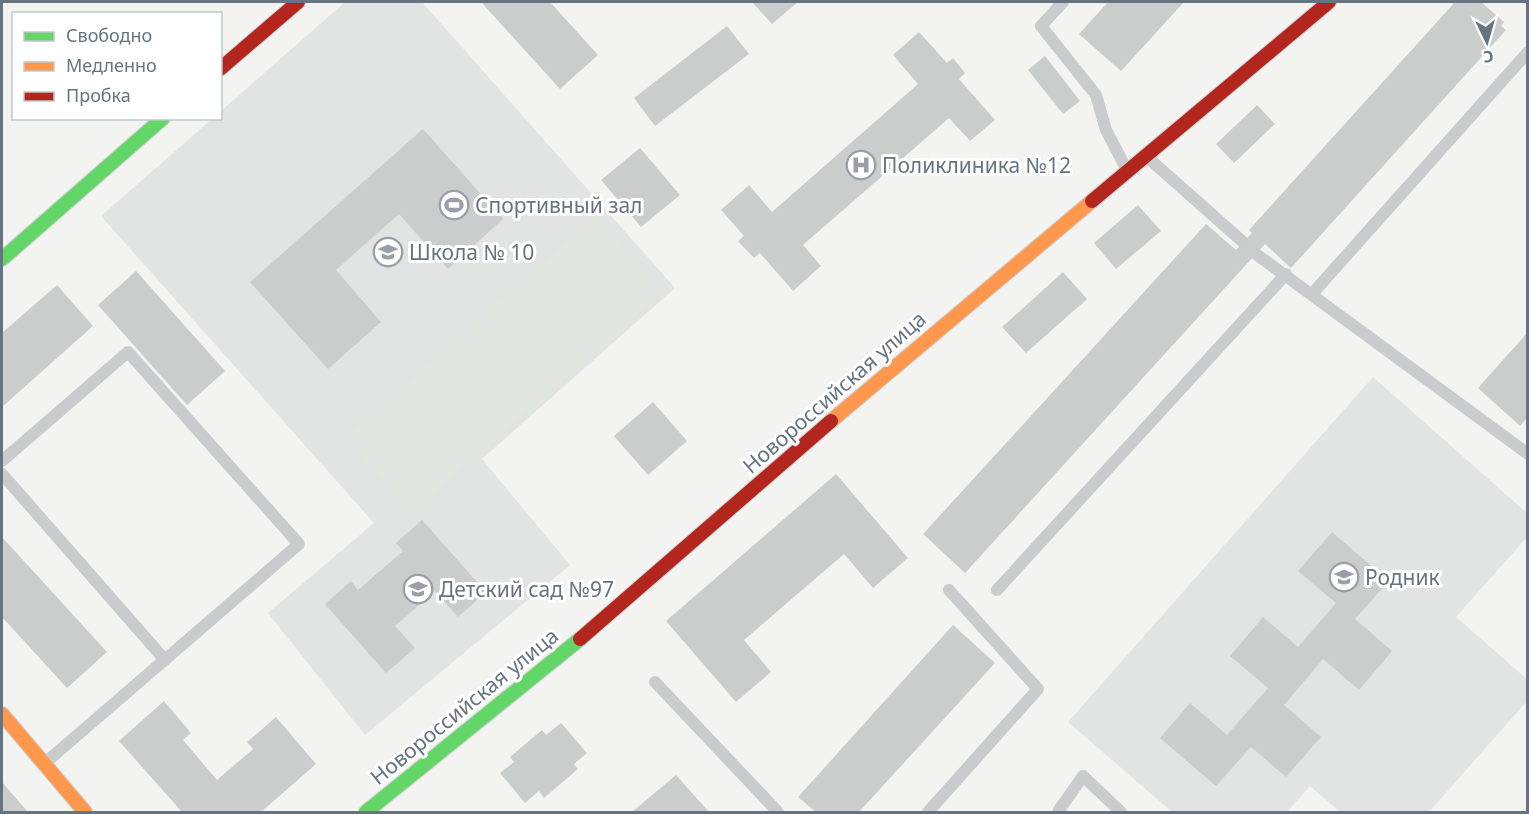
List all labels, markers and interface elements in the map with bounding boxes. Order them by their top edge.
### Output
legend [12,12,222,120]
north arrow [1457,12,1517,72]
text: Свободно [66,23,152,47]
text: С [1482,46,1494,68]
text: Медленно [66,53,157,77]
text: Пробка [66,83,131,107]
hospital icon: Поликлиника №12 [845,149,877,181]
place label: Поликлиника №12 [882,151,1071,179]
sports icon: Спортивный зал [438,189,470,221]
place label: Спортивный зал [475,191,642,219]
school or university icon: Школа № 10 [372,236,404,268]
place label: Школа № 10 [409,238,534,266]
street label: Новороссийская улица [736,305,932,479]
school or university icon: Родник [1328,561,1360,593]
place label: Родник [1365,563,1440,591]
school or university icon: Детский сад №97 [402,573,434,605]
place label: Детский сад №97 [439,575,614,603]
street label: Новороссийская улица [364,621,564,791]

